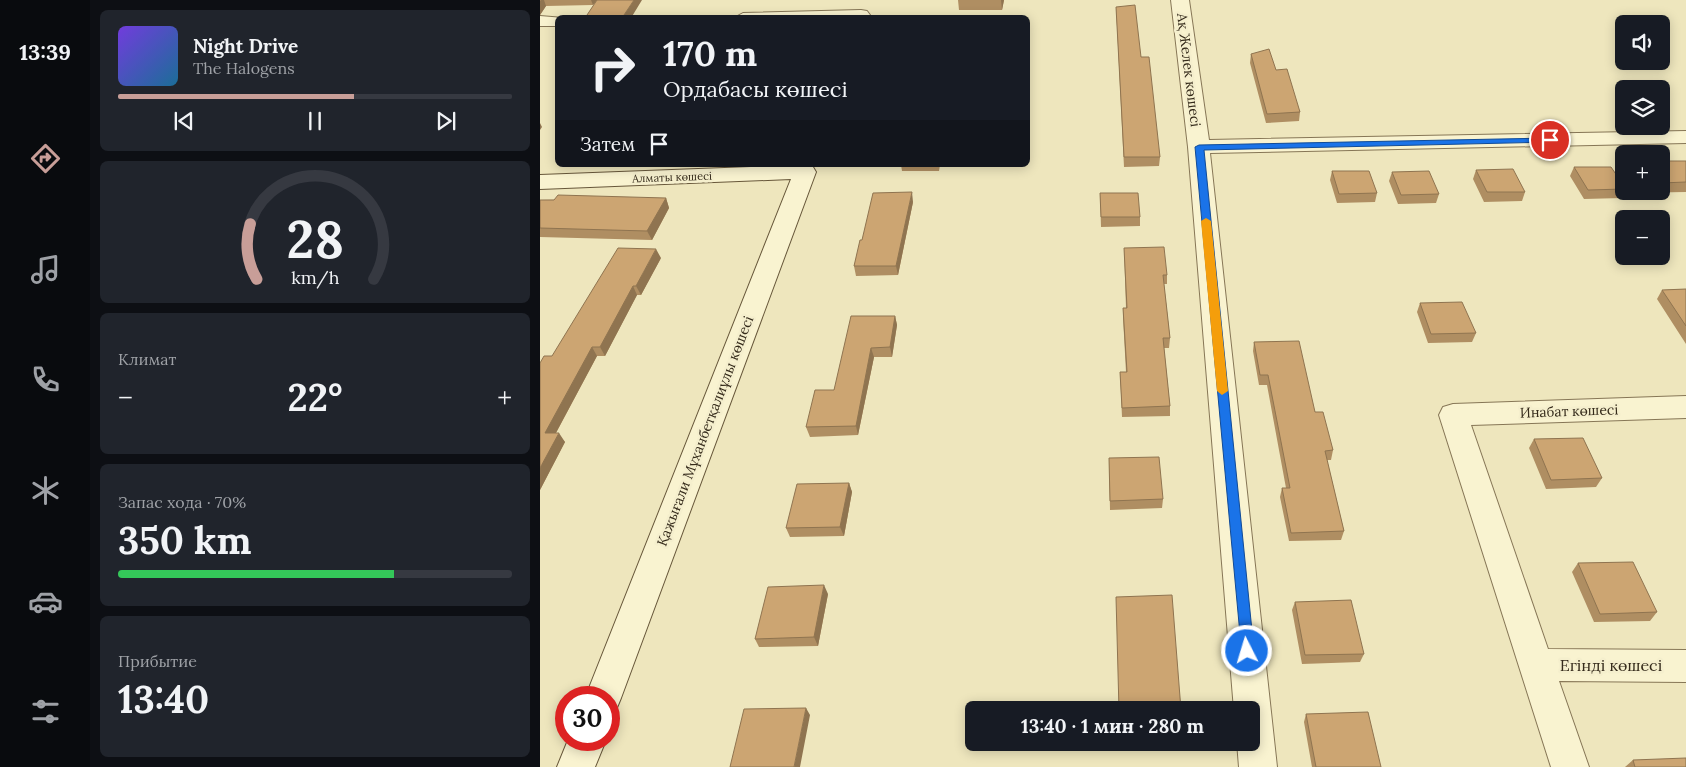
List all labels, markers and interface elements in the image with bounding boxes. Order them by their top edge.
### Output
street label: Ақ Желек көшесі [1173,11,1205,128]
map controls [1615,15,1670,265]
button: sound [1615,15,1670,70]
text: 170 m [663,31,757,76]
text: Night Drive [193,34,298,58]
icon: right [580,35,645,100]
text: 13:39 [19,38,71,66]
text: The Halogens [193,58,295,78]
text: Ордабасы көшесі [663,75,848,103]
button: layers [1615,80,1670,135]
icon: previous [170,107,198,135]
icon: pause [301,107,329,135]
icon: next [432,107,460,135]
pin [1529,119,1571,161]
icon: arrive [1536,126,1564,154]
icon: arrive [645,130,673,158]
text: Затем [580,132,635,156]
icon: directions [28,141,63,176]
button: + [1615,145,1670,200]
street label: Алматы көшесі [631,169,712,185]
text: 28 [286,206,344,272]
button: − [1615,210,1670,265]
icon: music [28,252,63,287]
text: km/h [291,266,339,289]
street label: Қажығали Мұханбетқалиұлы көшесі [653,313,757,549]
text: Климат [118,349,176,369]
icon: phone [28,362,63,397]
text: 22° [287,373,343,421]
text: − [118,380,133,416]
text: + [497,380,512,416]
street label: Инабат көшесі [1519,400,1619,422]
icon: climate [28,473,63,508]
text: Запас хода · 70% [118,492,246,512]
text: 350 km [118,516,252,564]
icon: car [28,584,63,619]
position arrow [1220,624,1272,676]
text: Прибытие [118,651,197,671]
street label: Егінді көшесі [1560,655,1662,675]
text: 13:40 [118,675,209,723]
speed limit sign: 30 [555,686,620,751]
icon: filters [28,694,63,729]
text: 13:40 · 1 мин · 280 m [1021,714,1204,738]

